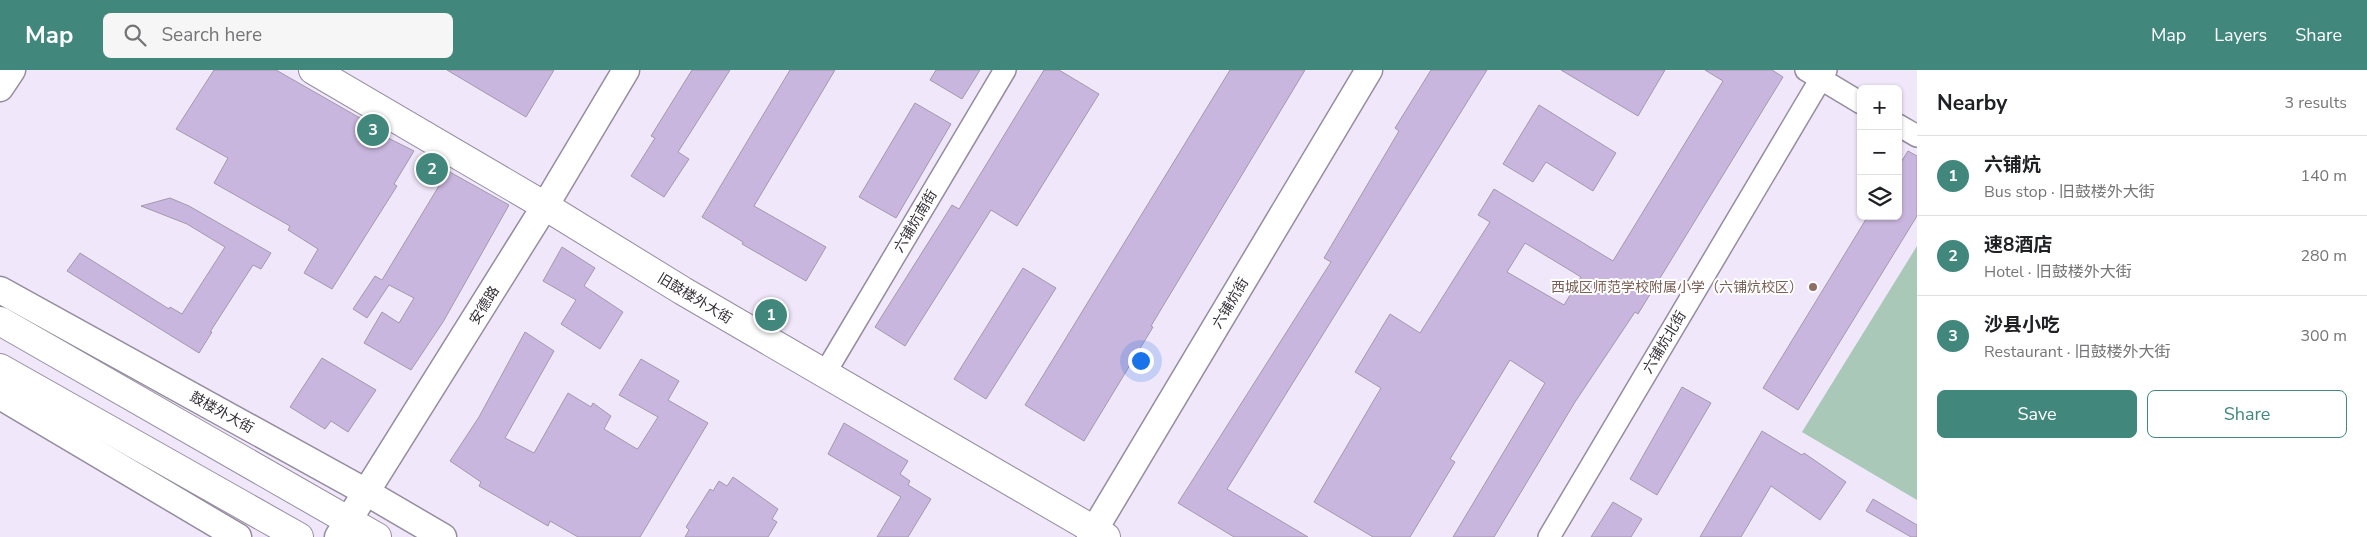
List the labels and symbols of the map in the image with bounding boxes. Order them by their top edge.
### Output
pin: 3 [357,111,389,149]
pin: 2 [416,150,448,188]
street label: 六铺炕南街 [889,186,942,256]
street label: 旧鼓楼外大街 [654,269,736,328]
street label: 六铺炕街 [1208,274,1253,332]
place label: 西城区师范学校附属小学（六铺炕校区） [1551,278,1803,297]
marker: 西城区师范学校附属小学（六铺炕校区） [1807,281,1819,293]
street label: 安德路 [465,282,504,328]
pin: 1 [755,296,787,334]
street label: 六铺炕北街 [1638,307,1691,377]
your location [1128,348,1154,374]
street label: 鼓楼外大街 [187,387,257,438]

